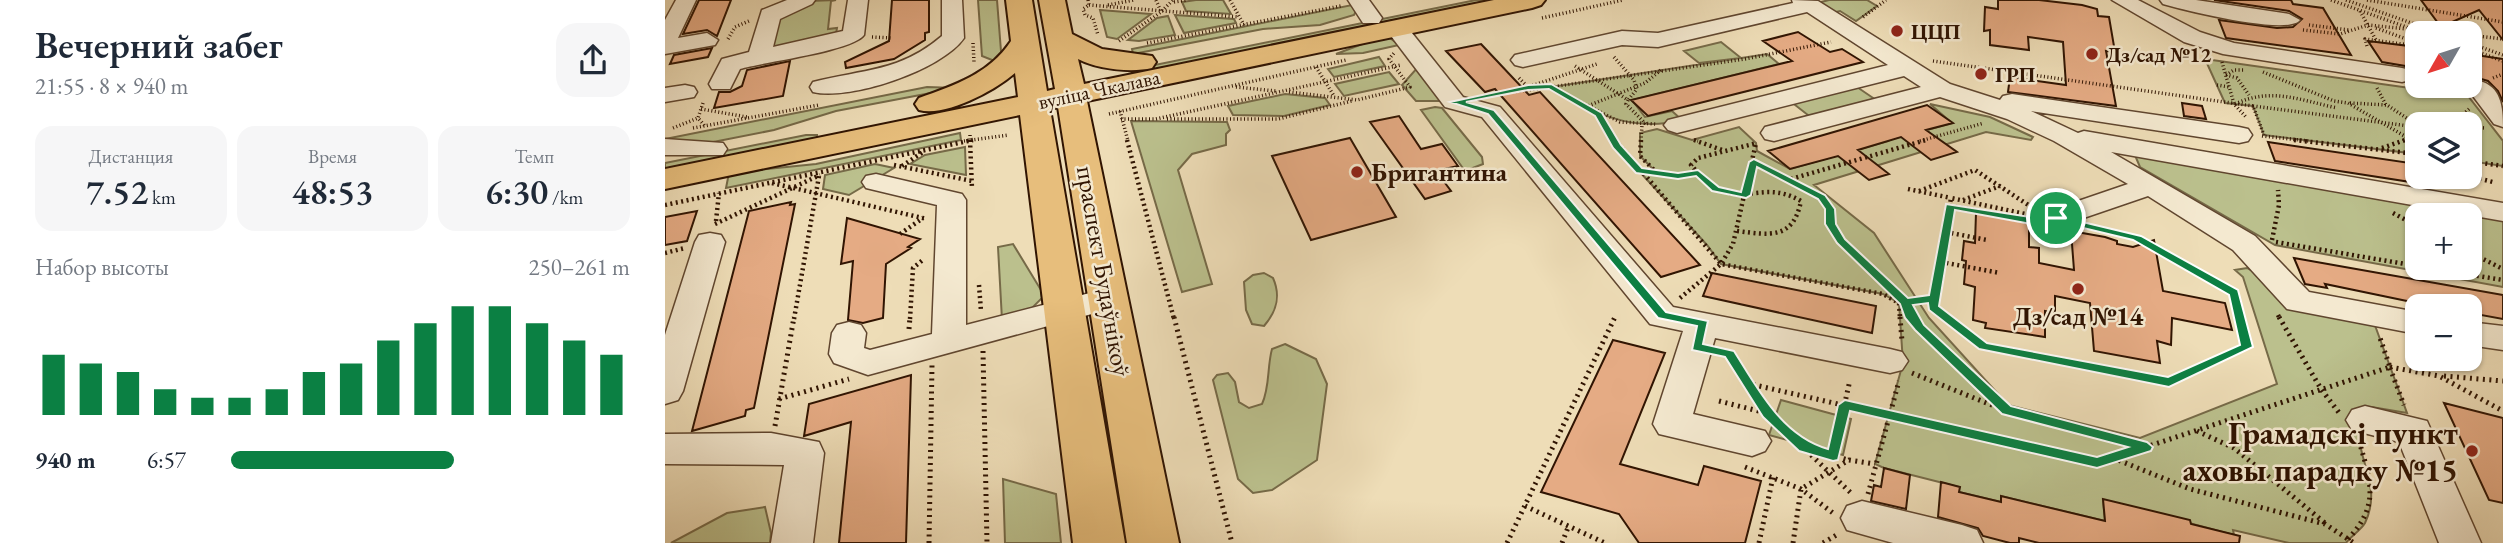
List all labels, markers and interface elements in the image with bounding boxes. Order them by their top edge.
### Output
place label: ЦЦП [1911,18,1961,45]
text: Вечерний забег [35,20,283,69]
north arrow [2405,21,2481,98]
map controls [2405,21,2482,371]
button: share [556,23,630,97]
marker: ЦЦП [1889,23,1905,39]
place label: Дз/сад №12 [2106,41,2211,68]
marker: Дз/сад №12 [2084,46,2100,62]
place label: ГРП [1995,61,2036,88]
street label: вуліца Чкалава [1036,63,1163,115]
marker: ГРП [1973,66,1989,82]
text: 21:55 · 8 × 940 m [35,71,188,101]
button: layers [2405,112,2482,189]
text: Дистанция [88,144,173,169]
text: Время [308,144,357,169]
text: Темп [514,144,554,169]
place label: Бригантина [1371,155,1508,189]
street label: праспект Будаўнікоў [1069,163,1139,379]
marker: Бригантина [1349,164,1365,180]
text: 7.52 [86,169,148,214]
text: 48:53 [292,169,373,214]
text: 6:30 [485,169,548,214]
text: km [148,185,176,210]
text: /km [548,185,583,210]
pin [2026,188,2086,248]
icon: arrive [2037,199,2075,237]
button: + [2405,203,2482,280]
text: Набор высоты [35,252,169,282]
text: 250–261 m [529,252,630,282]
marker: Дз/сад №14 [2070,281,2086,297]
button: − [2405,294,2482,371]
place label: Дз/сад №14 [2013,299,2144,333]
place label: Грамадскі пункт аховы парадку №15 [2183,412,2459,491]
marker: Грамадскі пункт аховы парадку №15 [2464,443,2480,459]
text: 940 m [35,445,96,475]
text: 6:57 [147,445,186,475]

